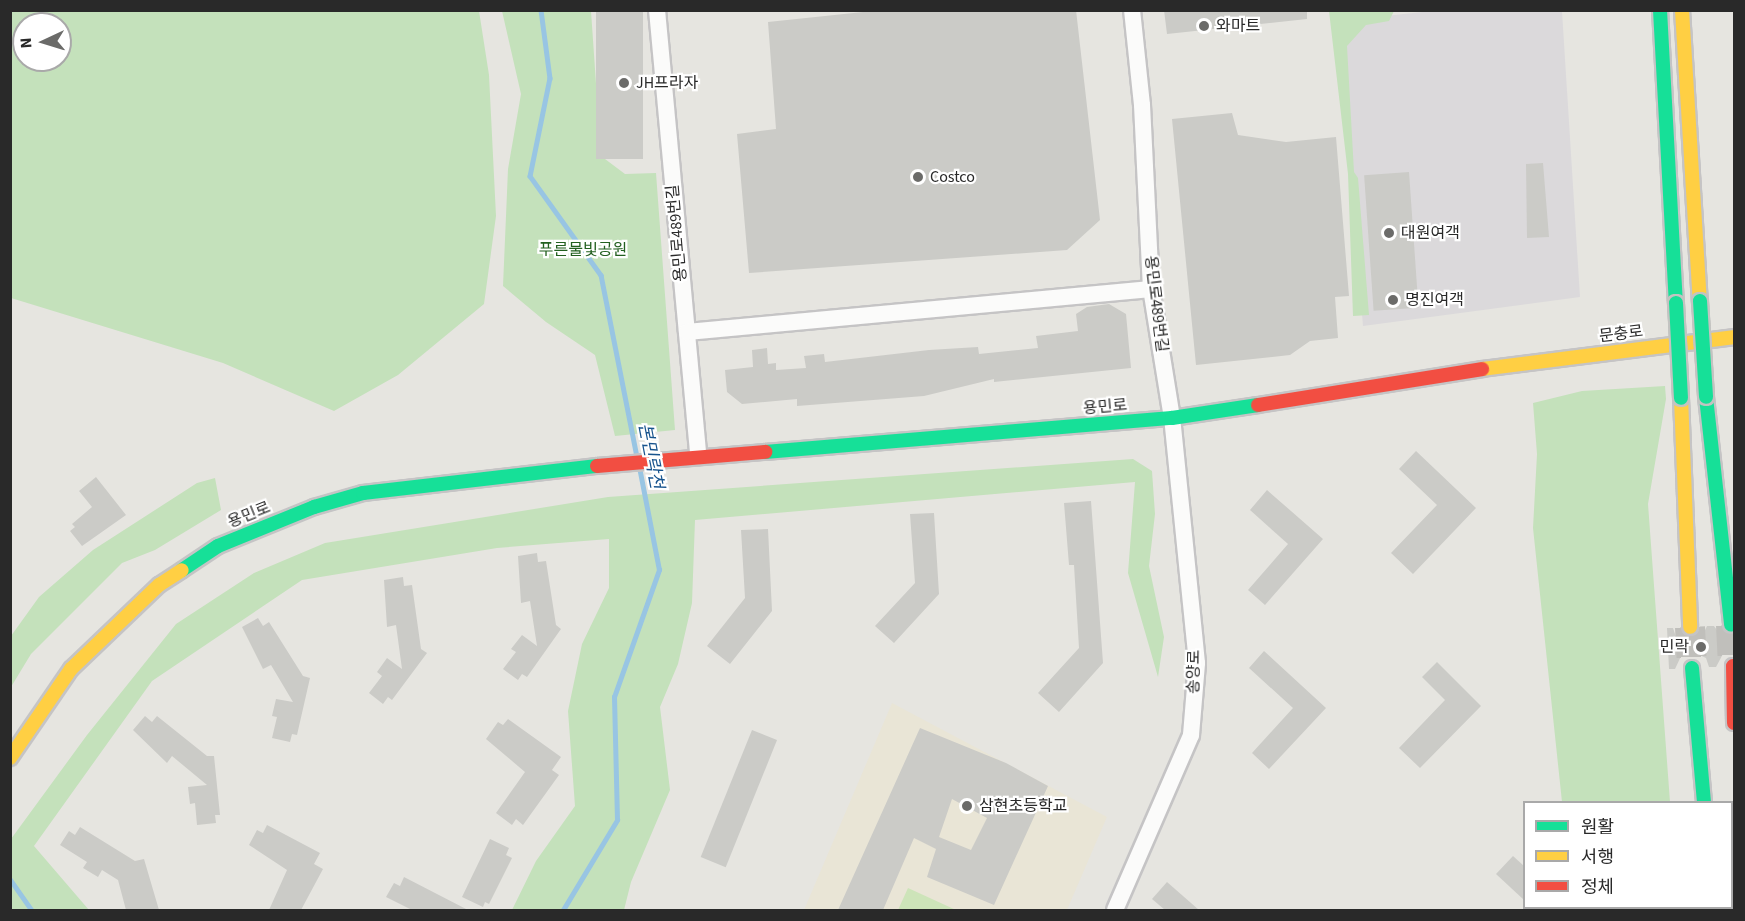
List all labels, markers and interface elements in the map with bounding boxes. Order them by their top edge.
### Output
north arrow [12,12,72,72]
place label: 와마트 [1216,16,1260,36]
marker: 와마트 [1197,19,1211,33]
text: N [15,37,37,49]
place label: JH프라자 [636,73,698,93]
marker: JH프라자 [617,76,631,90]
place label: Costco [930,167,975,187]
marker: Costco [911,170,925,184]
street label: 용민로489번길 [663,184,691,282]
place label: 대원여객 [1401,223,1460,243]
marker: 대원여객 [1382,226,1396,240]
park label: 푸른물빛공원 [539,240,627,260]
street label: 용민로489번길 [1141,254,1171,354]
place label: 명진여객 [1405,290,1464,310]
marker: 명진여객 [1386,293,1400,307]
street label: 문충로 [1598,322,1644,346]
street label: 용민로 [1082,396,1128,418]
water label: 본민락천 [633,421,667,491]
street label: 용민로 [225,498,273,532]
place label: 민락 [1660,637,1689,657]
marker: 민락 [1694,640,1708,654]
street label: 송양로 [1184,650,1204,694]
place label: 삼현초등학교 [979,796,1067,816]
marker: 삼현초등학교 [960,799,974,813]
legend [1523,801,1733,909]
text: 원활 [1581,815,1614,840]
text: 서행 [1581,845,1614,870]
text: 정체 [1581,875,1614,900]

